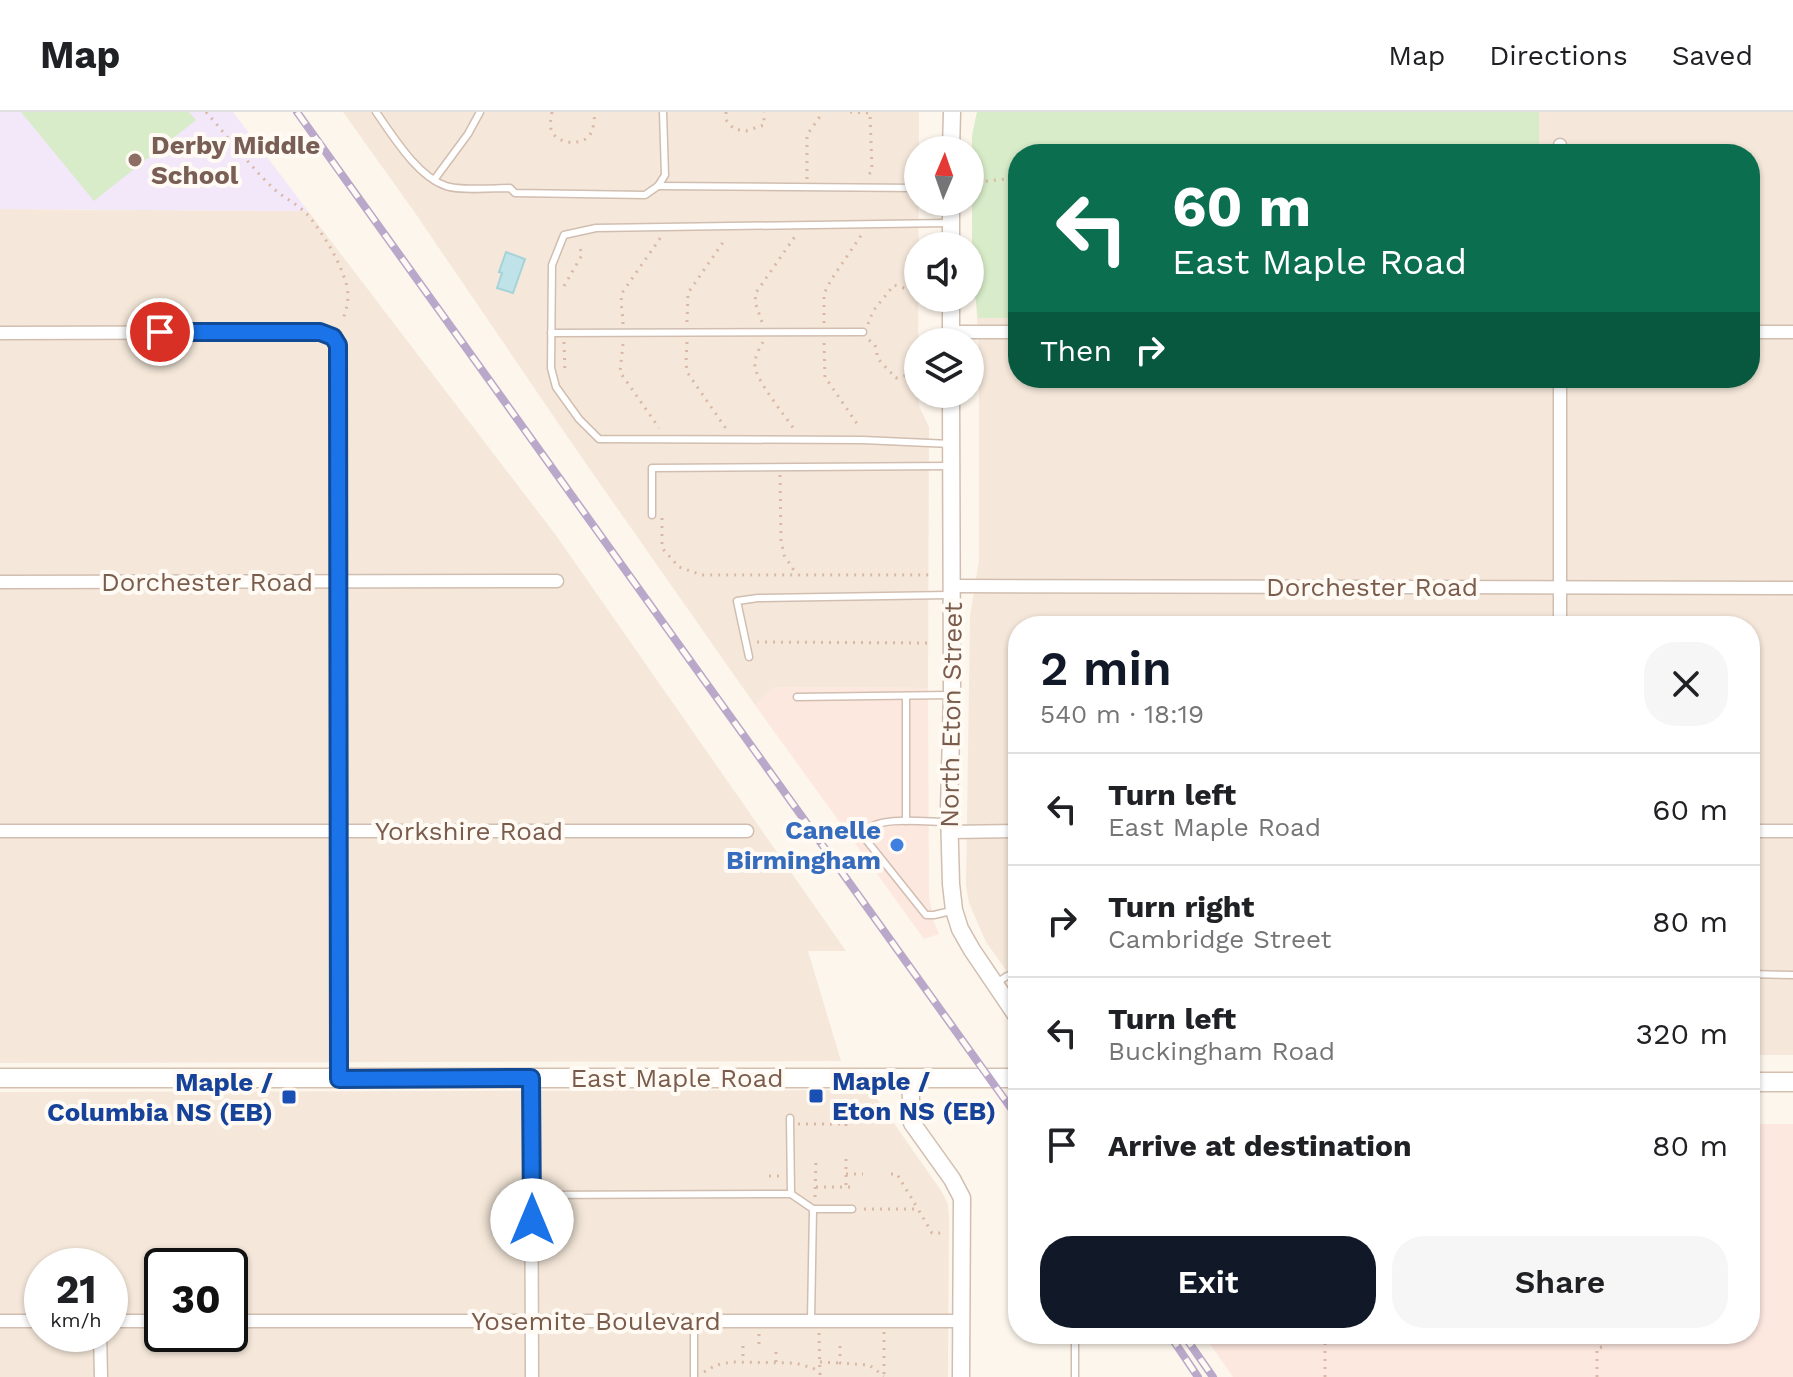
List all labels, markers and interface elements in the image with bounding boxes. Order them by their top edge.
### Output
text: Map [40,33,120,77]
text: Map [1388,39,1445,72]
text: Directions [1489,39,1628,72]
text: Saved [1672,39,1753,72]
place label: Derby Middle School [151,130,320,190]
north arrow [904,136,984,216]
map controls [904,136,984,408]
marker: Derby Middle School [126,151,144,169]
text: 60 m [1172,174,1311,240]
icon: left [1040,176,1144,280]
button: sound [904,232,984,312]
text: East Maple Road [1172,241,1467,283]
pin [126,298,194,366]
icon: arrive [138,310,182,354]
button: layers [904,328,984,408]
icon: right [1128,328,1172,372]
text: Then [1040,333,1112,368]
street label: Dorchester Road [101,567,313,597]
street label: Dorchester Road [1266,572,1478,602]
street label: North Eton Street [934,602,968,828]
text: 2 min [1040,640,1172,697]
button: close [1644,642,1728,726]
text: 540 m · 18:19 [1040,699,1204,729]
text: Turn left [1108,777,1236,812]
icon: left [1040,787,1084,831]
text: 60 m [1652,792,1728,827]
text: East Maple Road [1108,812,1321,842]
place label: Canelle Birmingham [726,815,881,875]
street label: Yorkshire Road [375,816,563,846]
marker: Canelle Birmingham [888,836,906,854]
text: Turn right [1108,889,1254,924]
icon: right [1040,899,1084,943]
text: 80 m [1652,904,1728,939]
text: Cambridge Street [1108,924,1331,954]
text: Turn left [1108,1001,1236,1036]
icon: left [1040,1011,1084,1055]
text: 320 m [1636,1016,1728,1051]
text: Buckingham Road [1108,1036,1335,1066]
street label: East Maple Road [570,1063,784,1093]
place label: Maple / Eton NS (EB) [832,1066,996,1126]
place label: Maple / Columbia NS (EB) [47,1067,273,1127]
marker: Maple / Eton NS (EB) [807,1087,825,1105]
marker: Maple / Columbia NS (EB) [280,1088,298,1106]
icon: arrive [1040,1123,1084,1167]
text: Arrive at destination [1108,1128,1412,1163]
text: 80 m [1652,1128,1728,1163]
position arrow [490,1178,574,1262]
button: Exit [1040,1236,1376,1328]
button: Share [1392,1236,1728,1328]
speed limit sign: 30 [144,1248,248,1352]
text: 21 [55,1266,97,1313]
street label: Yosemite Boulevard [471,1306,721,1336]
text: km/h [50,1308,102,1332]

